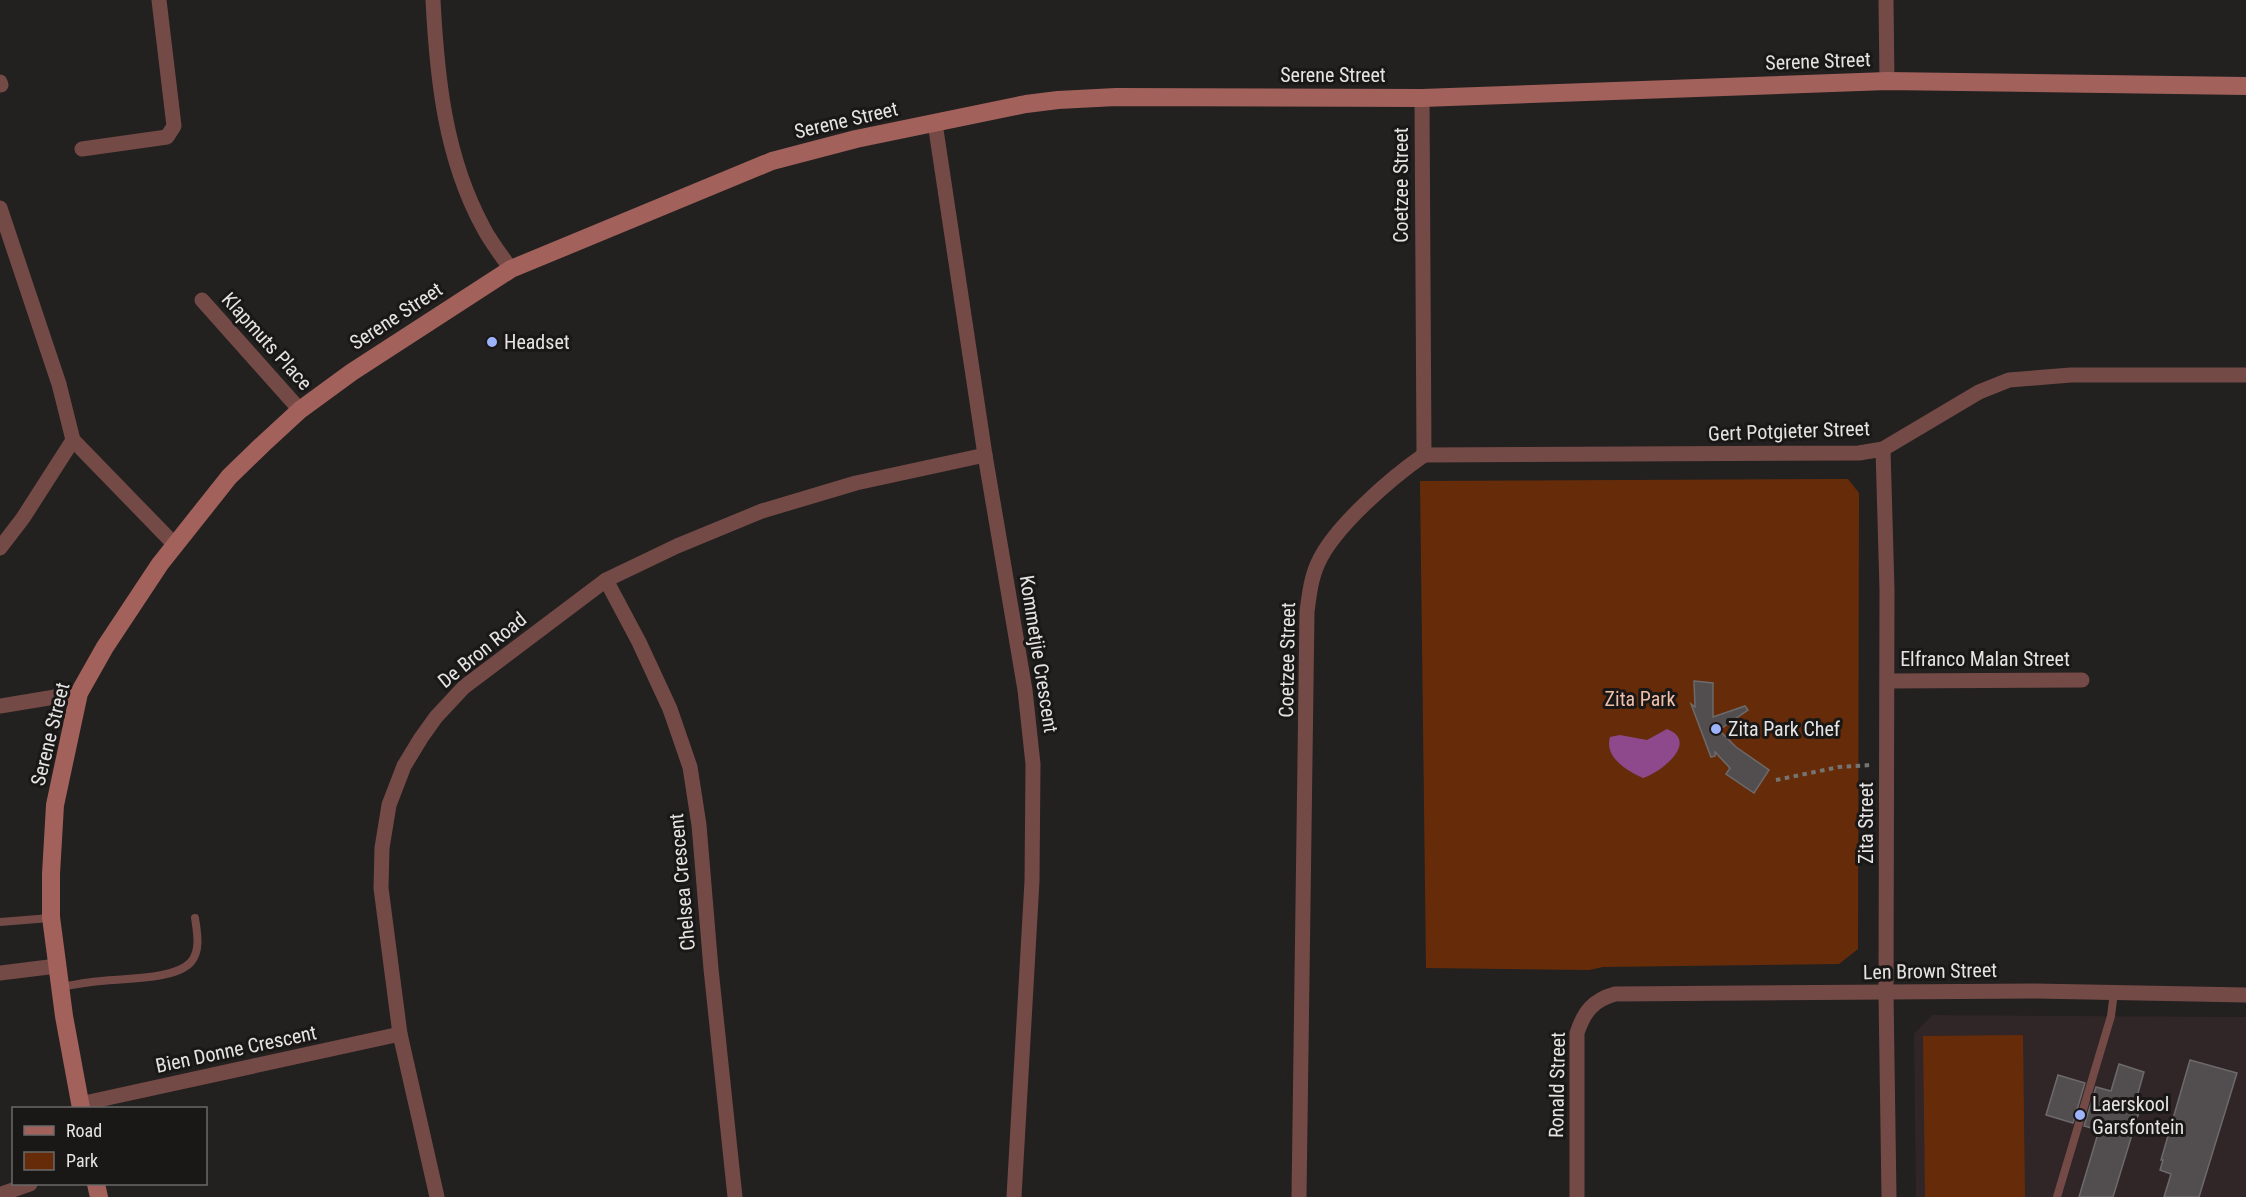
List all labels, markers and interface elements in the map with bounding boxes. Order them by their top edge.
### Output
street label: Serene Street [1765,47,1871,75]
street label: Serene Street [1280,63,1386,87]
street label: Serene Street [792,96,900,144]
street label: Coetzee Street [1389,127,1413,243]
street label: Serene Street [345,277,447,355]
street label: Klapmuts Place [217,287,317,395]
place label: Headset [504,330,570,354]
marker: Headset [485,335,499,349]
street label: Gert Potgieter Street [1708,416,1870,446]
street label: Kommetjie Crescent [1015,574,1063,735]
street label: Coetzee Street [1274,602,1300,718]
street label: De Bron Road [433,607,531,693]
street label: Elfranco Malan Street [1900,647,2070,671]
street label: Serene Street [26,680,74,788]
park label: Zita Park [1605,687,1675,711]
place label: Zita Park Chef [1728,717,1841,741]
marker: Zita Park Chef [1709,722,1723,736]
street label: Zita Street [1854,782,1878,864]
street label: Chelsea Crescent [664,812,700,952]
street label: Len Brown Street [1863,958,1997,984]
street label: Bien Donne Crescent [153,1020,319,1078]
street label: Ronald Street [1544,1032,1570,1138]
place label: Laerskool Garsfontein [2092,1092,2184,1139]
legend [12,1107,207,1185]
marker: Laerskool Garsfontein [2073,1108,2087,1122]
text: Road [66,1120,102,1141]
text: Park [66,1150,98,1171]

